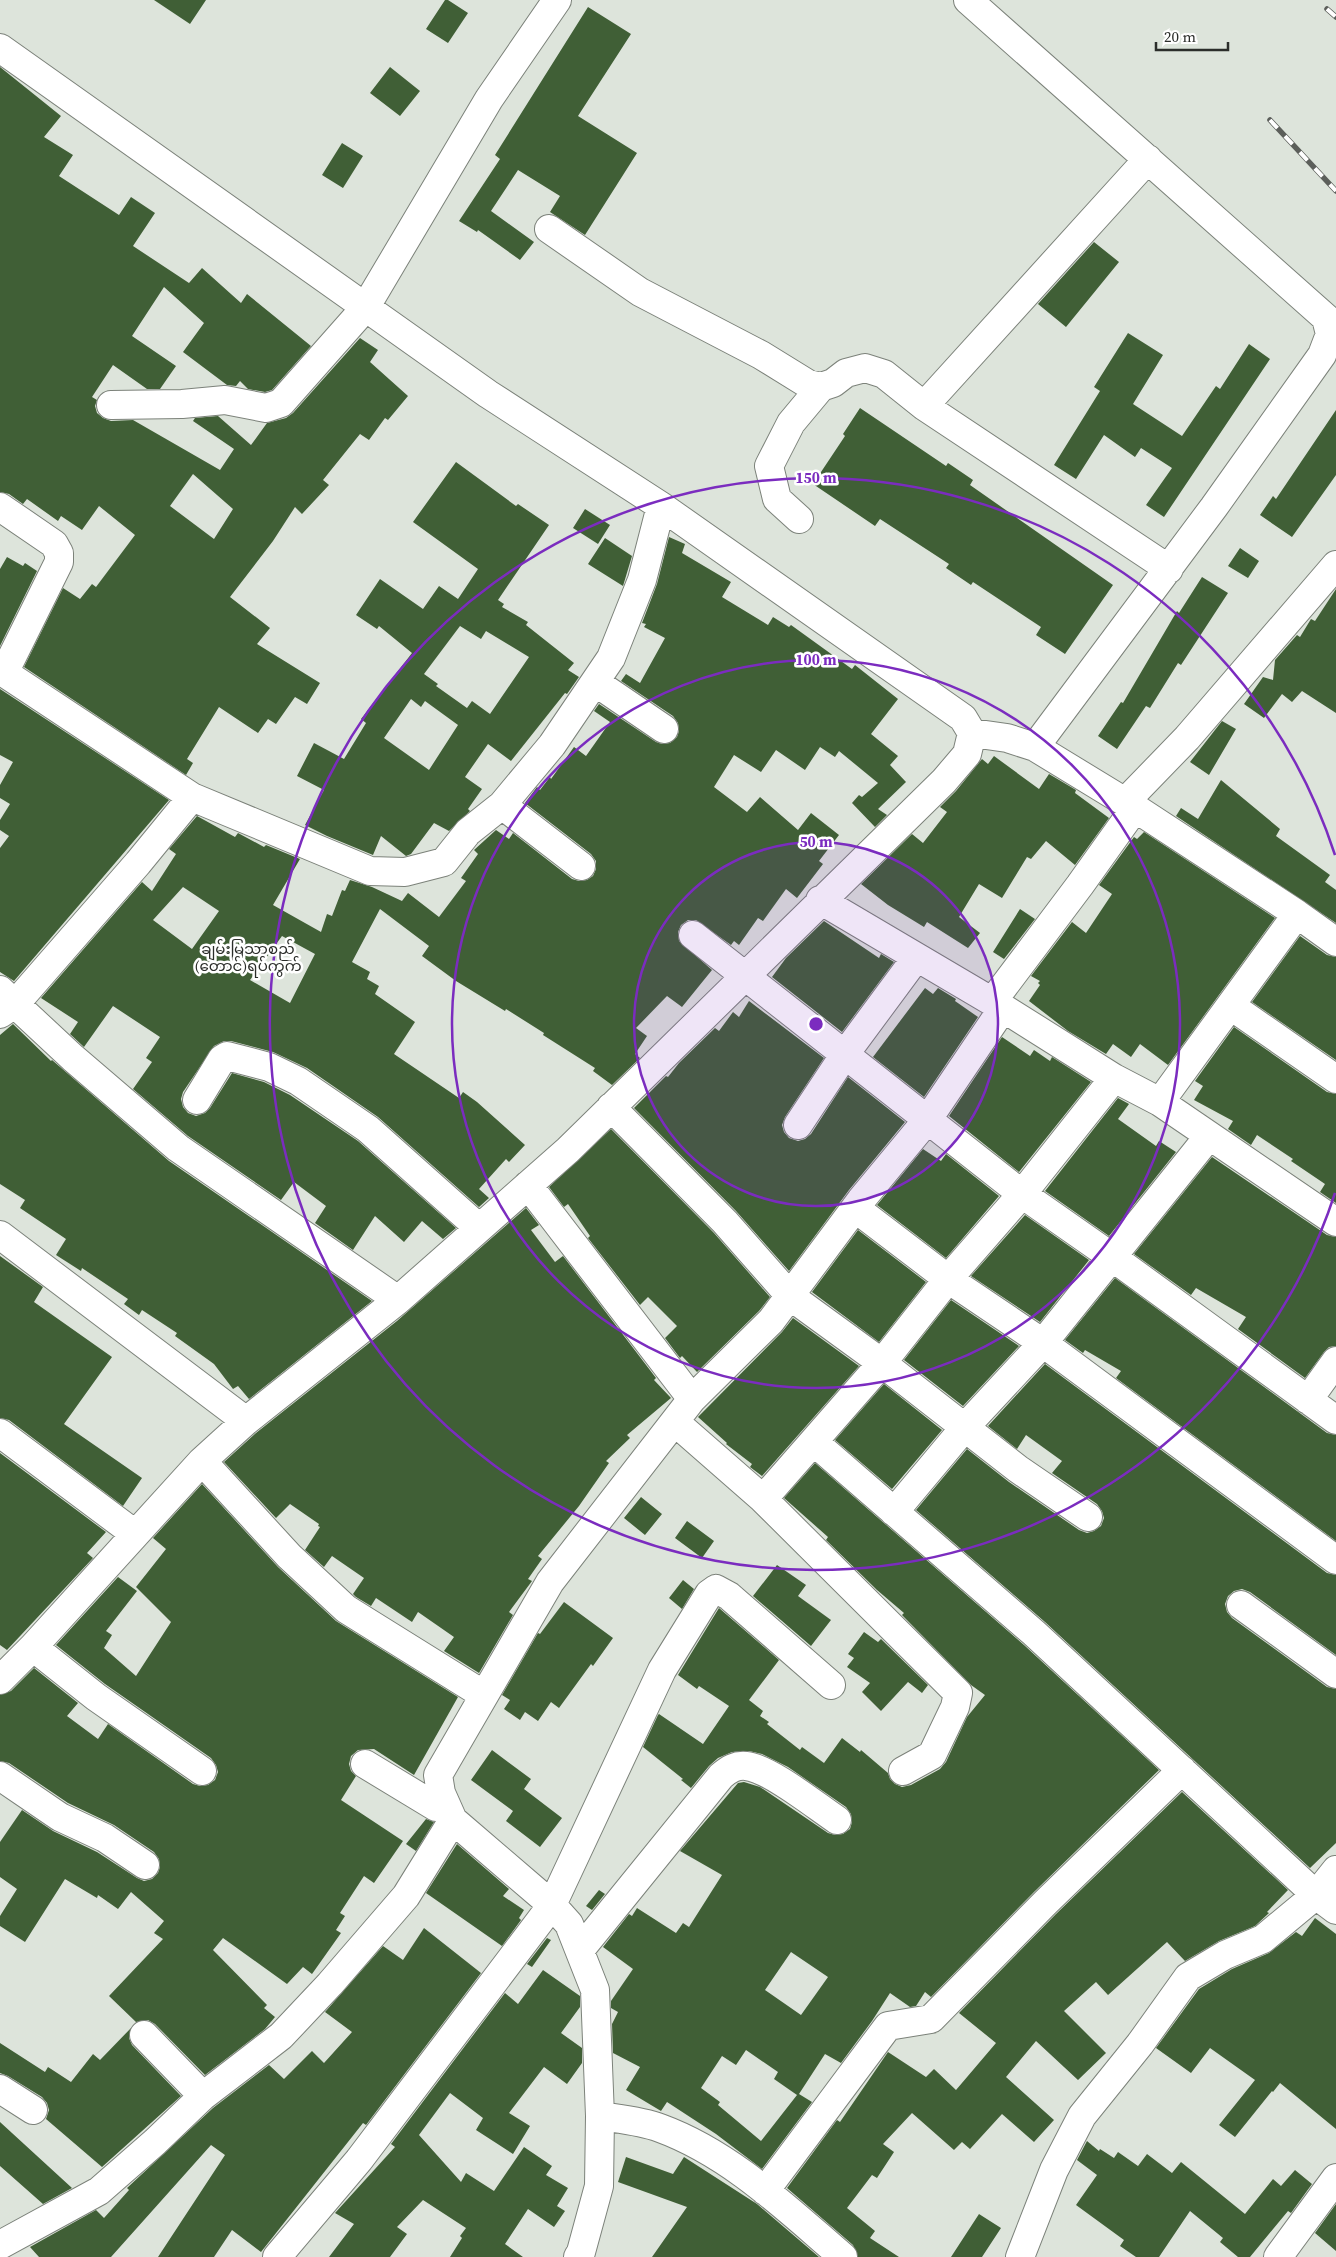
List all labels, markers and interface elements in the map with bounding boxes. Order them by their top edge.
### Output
scale bar [1156,20,1228,52]
text: 20 m [1164,26,1196,47]
text: 150 m [795,467,837,488]
text: 100 m [795,649,837,670]
text: 50 m [799,831,833,852]
district label: ချမ်းမြသာစည် (တောင်)ရပ်ကွက် [194,938,302,978]
centre of rings [807,1015,825,1033]

